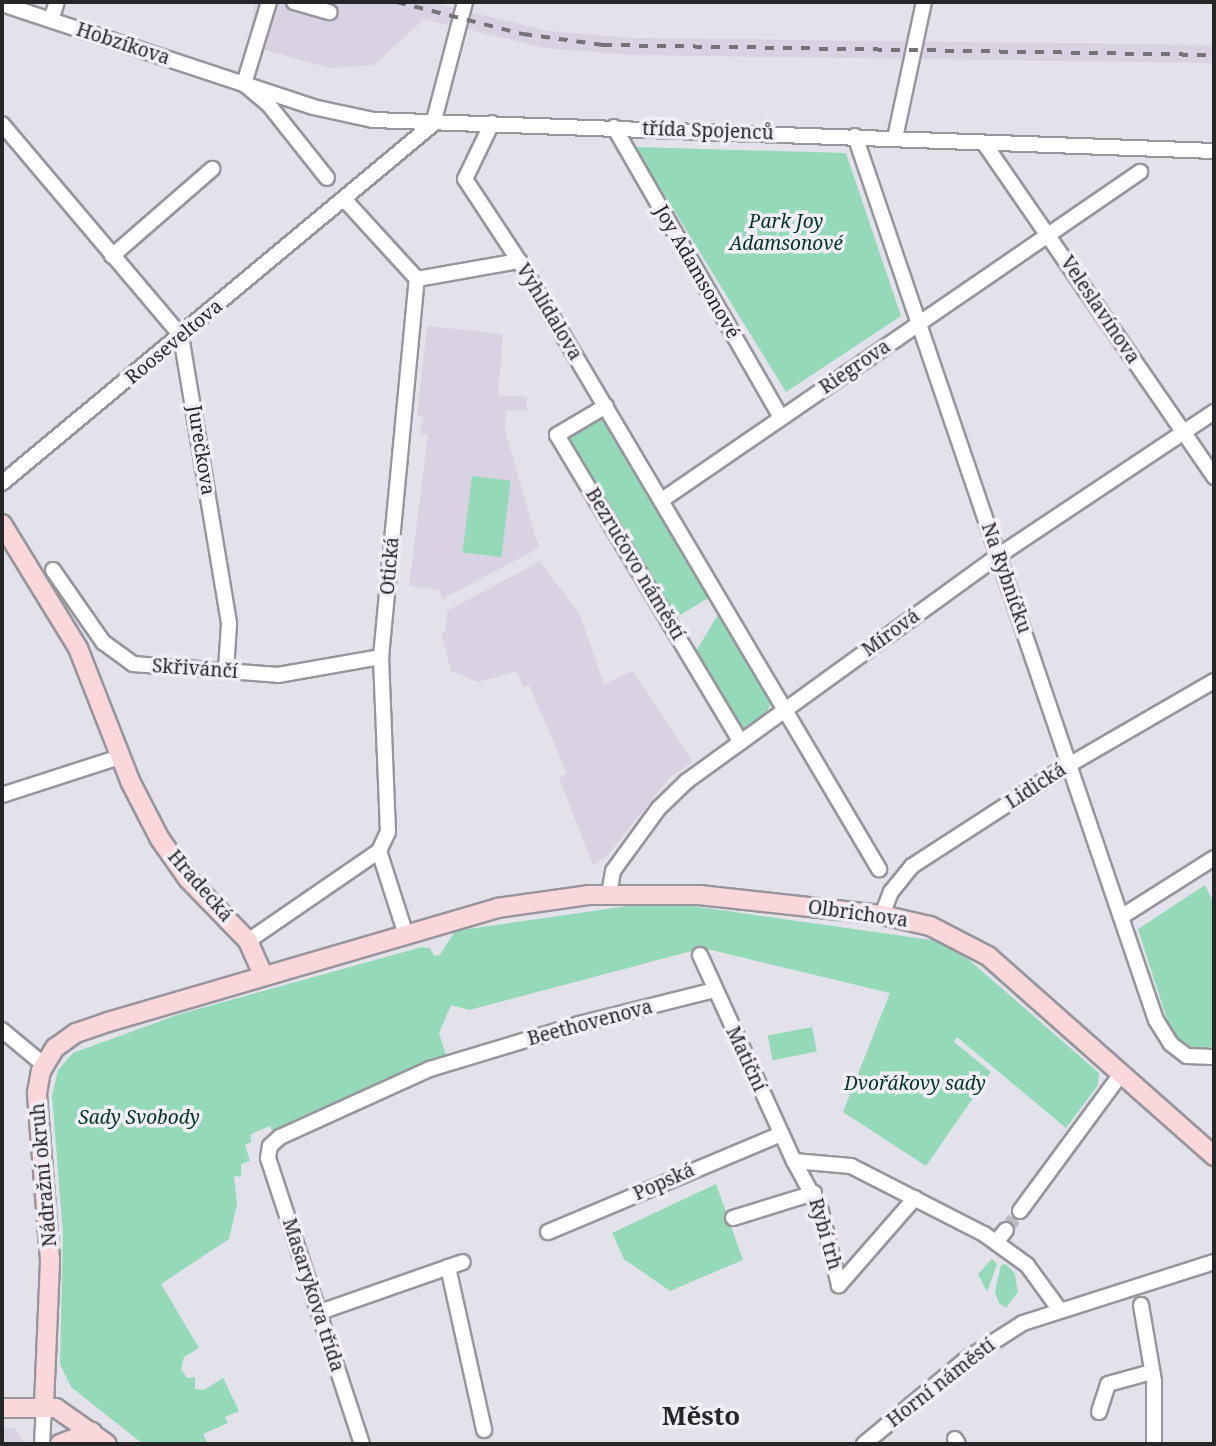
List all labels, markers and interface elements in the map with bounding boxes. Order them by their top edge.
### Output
street label: Hobzíkova [73,18,173,70]
street label: třída Spojenců [642,117,774,145]
street label: Joy Adamsonové [650,201,744,343]
park label: Park Joy Adamsonové [729,211,843,255]
street label: Veleslavínova [1056,252,1144,368]
street label: Vyhlídalova [511,260,587,364]
street label: Rooseveltova [121,295,227,389]
street label: Riegrova [815,335,895,399]
street label: Jurečkova [183,403,219,497]
street label: Bezručovo náměstí [581,484,689,644]
street label: Na Rybníčku [976,520,1036,636]
street label: Otická [376,536,404,596]
street label: Mírová [858,605,924,661]
street label: Skřivánčí [151,655,239,683]
street label: Lidická [1002,758,1070,814]
street label: Hradecká [163,846,237,926]
street label: Olbrichova [807,896,909,932]
street label: Beethovenova [525,995,655,1051]
street label: Matiční [721,1023,771,1095]
park label: Dvořákovy sady [844,1073,986,1095]
street label: Nádražní okruh [26,1102,62,1248]
park label: Sady Svobody [78,1107,200,1129]
street label: Popská [630,1158,698,1206]
street label: Rybí trh [804,1196,846,1272]
street label: Masarykova třída [277,1215,349,1375]
street label: Horní náměstí [882,1334,1000,1432]
district label: Město [662,1400,740,1432]

